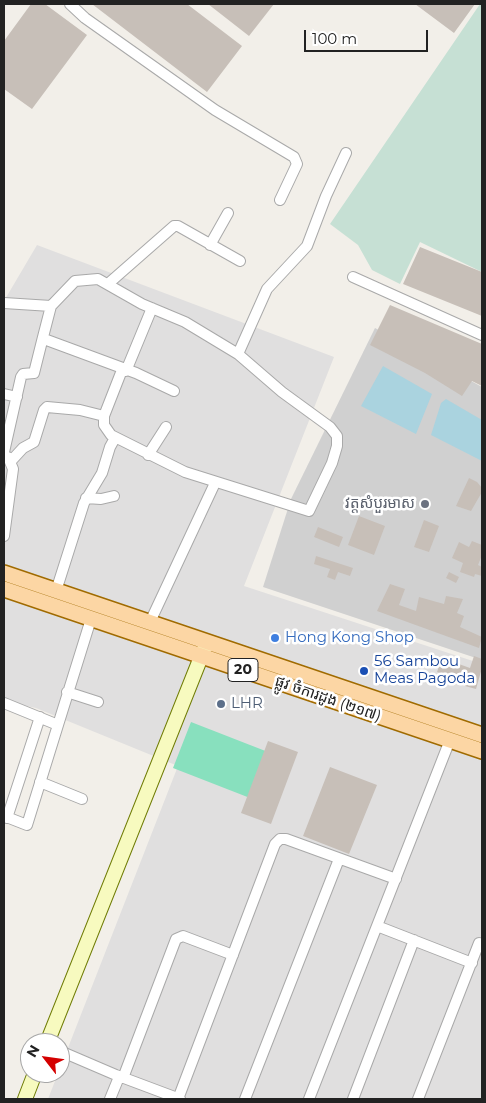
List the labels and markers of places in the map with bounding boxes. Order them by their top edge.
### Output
place label: វត្តសំបួរមាស [345,495,415,513]
marker: វត្តសំបួរមាស [419,498,431,510]
place label: Hong Kong Shop [285,629,414,647]
marker: Hong Kong Shop [269,632,281,644]
place label: 56 Sambou Meas Pagoda [374,653,475,688]
marker: 56 Sambou Meas Pagoda [358,665,370,677]
place label: LHR [231,695,263,713]
marker: LHR [215,698,227,710]

